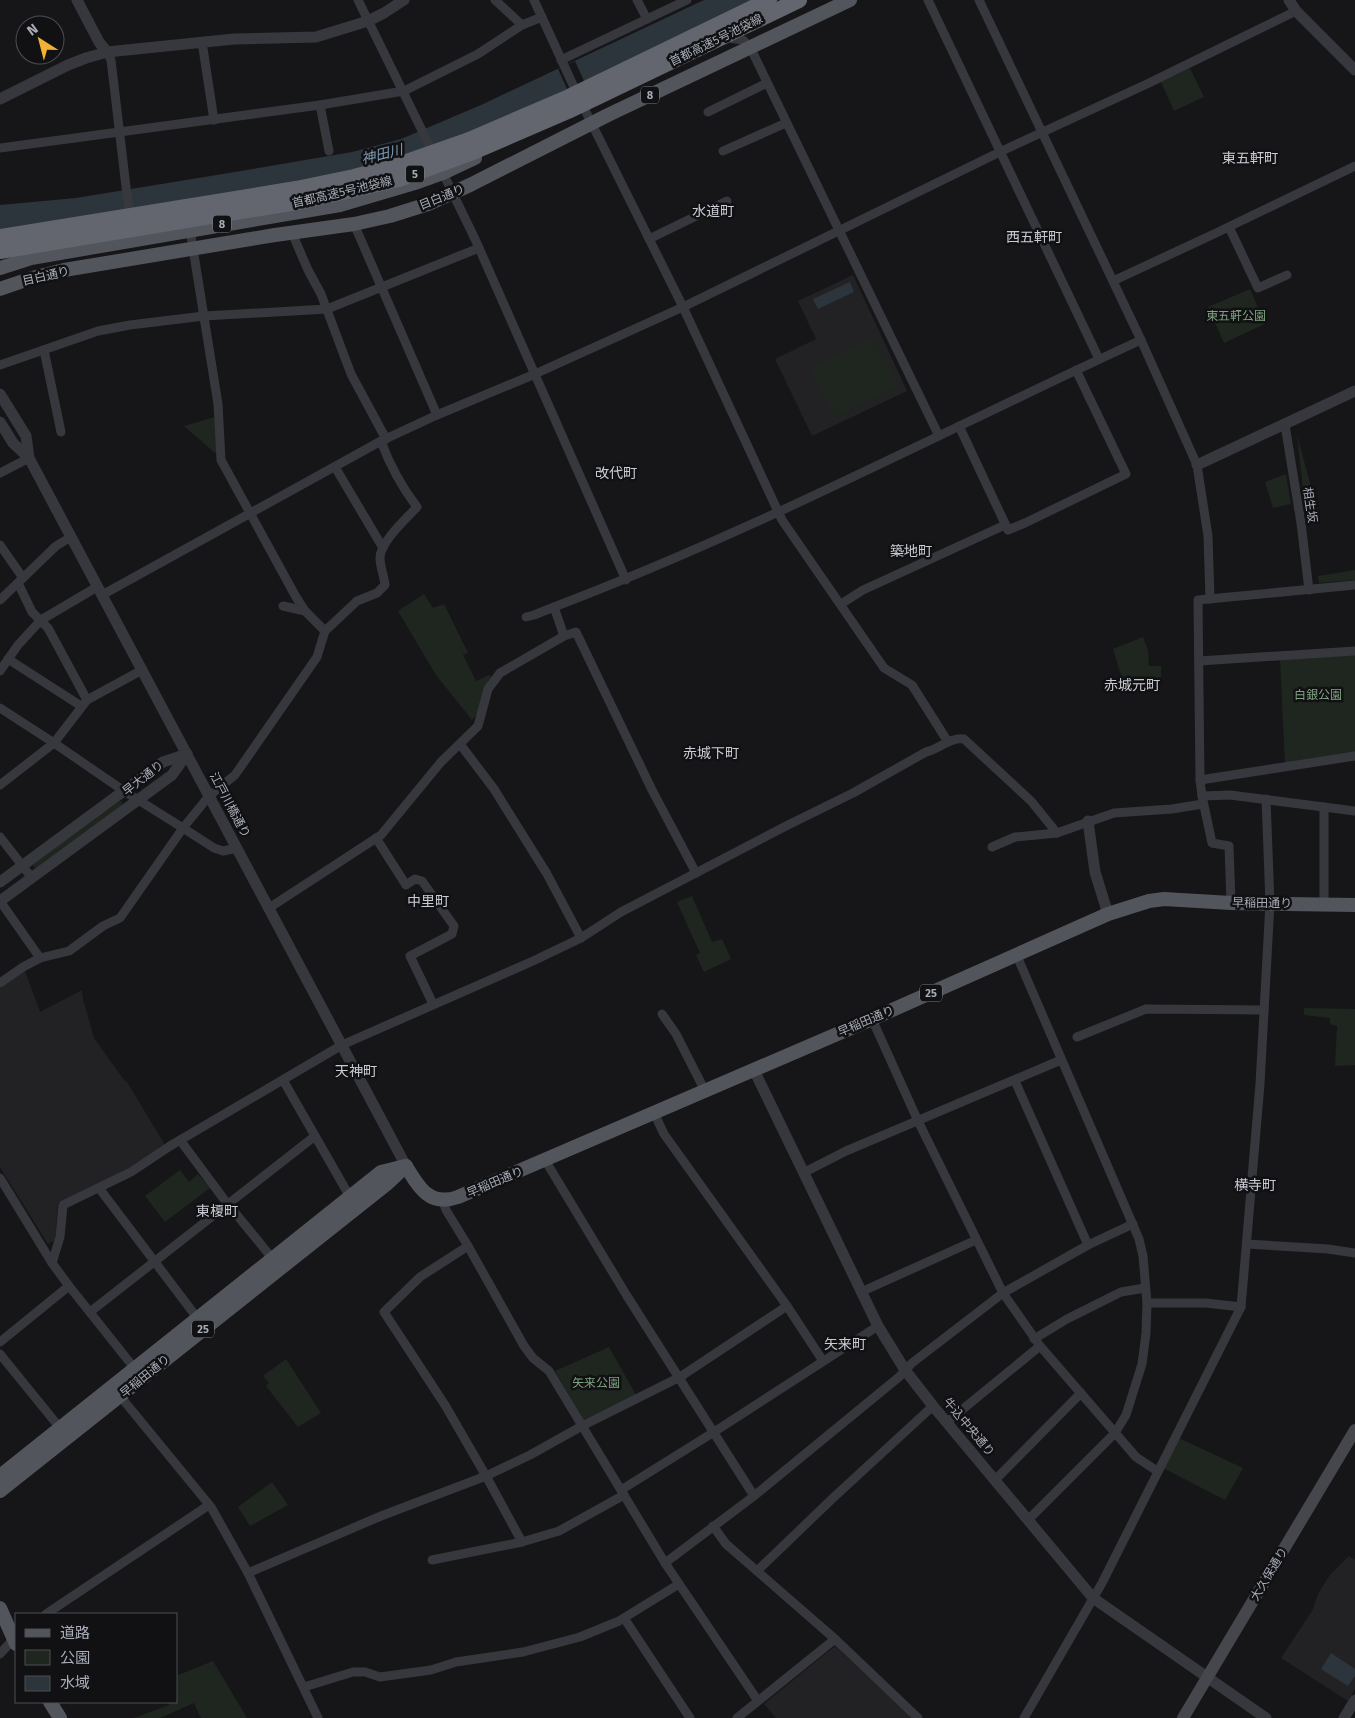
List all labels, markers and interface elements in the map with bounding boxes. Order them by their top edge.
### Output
street label: 首都高速5号池袋線 [667,11,765,69]
north arrow [15,15,65,65]
text: N [24,20,41,39]
road number: 8 [641,86,659,104]
water label: 神田川 [360,141,406,168]
district label: 東五軒町 [1222,150,1278,167]
road number: 5 [406,165,424,182]
street label: 首都高速5号池袋線 [291,174,393,210]
street label: 目白通り [417,182,467,212]
district label: 水道町 [692,203,734,220]
road number: 8 [213,215,231,232]
district label: 西五軒町 [1006,229,1062,246]
street label: 目白通り [21,264,71,288]
park label: 東五軒公園 [1206,309,1266,323]
district label: 改代町 [595,465,637,482]
street label: 相生坂 [1300,486,1320,524]
district label: 築地町 [890,543,932,560]
district label: 赤城元町 [1104,677,1160,694]
park label: 白銀公園 [1294,688,1342,702]
district label: 赤城下町 [683,745,739,762]
street label: 早大通り [120,758,166,798]
street label: 江戸川橋通り [207,770,253,840]
district label: 中里町 [407,893,449,910]
street label: 早稲田通り [1232,895,1292,911]
road number: 25 [920,984,942,1001]
street label: 早稲田通り [836,1003,896,1039]
district label: 天神町 [335,1063,377,1080]
street label: 早稲田通り [465,1164,525,1200]
district label: 横寺町 [1234,1177,1276,1194]
district label: 東榎町 [196,1203,238,1220]
road number: 25 [192,1320,214,1338]
district label: 矢来町 [824,1336,866,1353]
street label: 早稲田通り [117,1352,173,1400]
park label: 矢来公園 [572,1376,620,1390]
street label: 牛込中央通り [940,1395,998,1459]
street label: 大久保通り [1248,1545,1290,1603]
legend [15,1613,178,1703]
text: 道路 [60,1624,90,1642]
text: 公園 [60,1649,90,1667]
text: 水域 [60,1674,90,1692]

